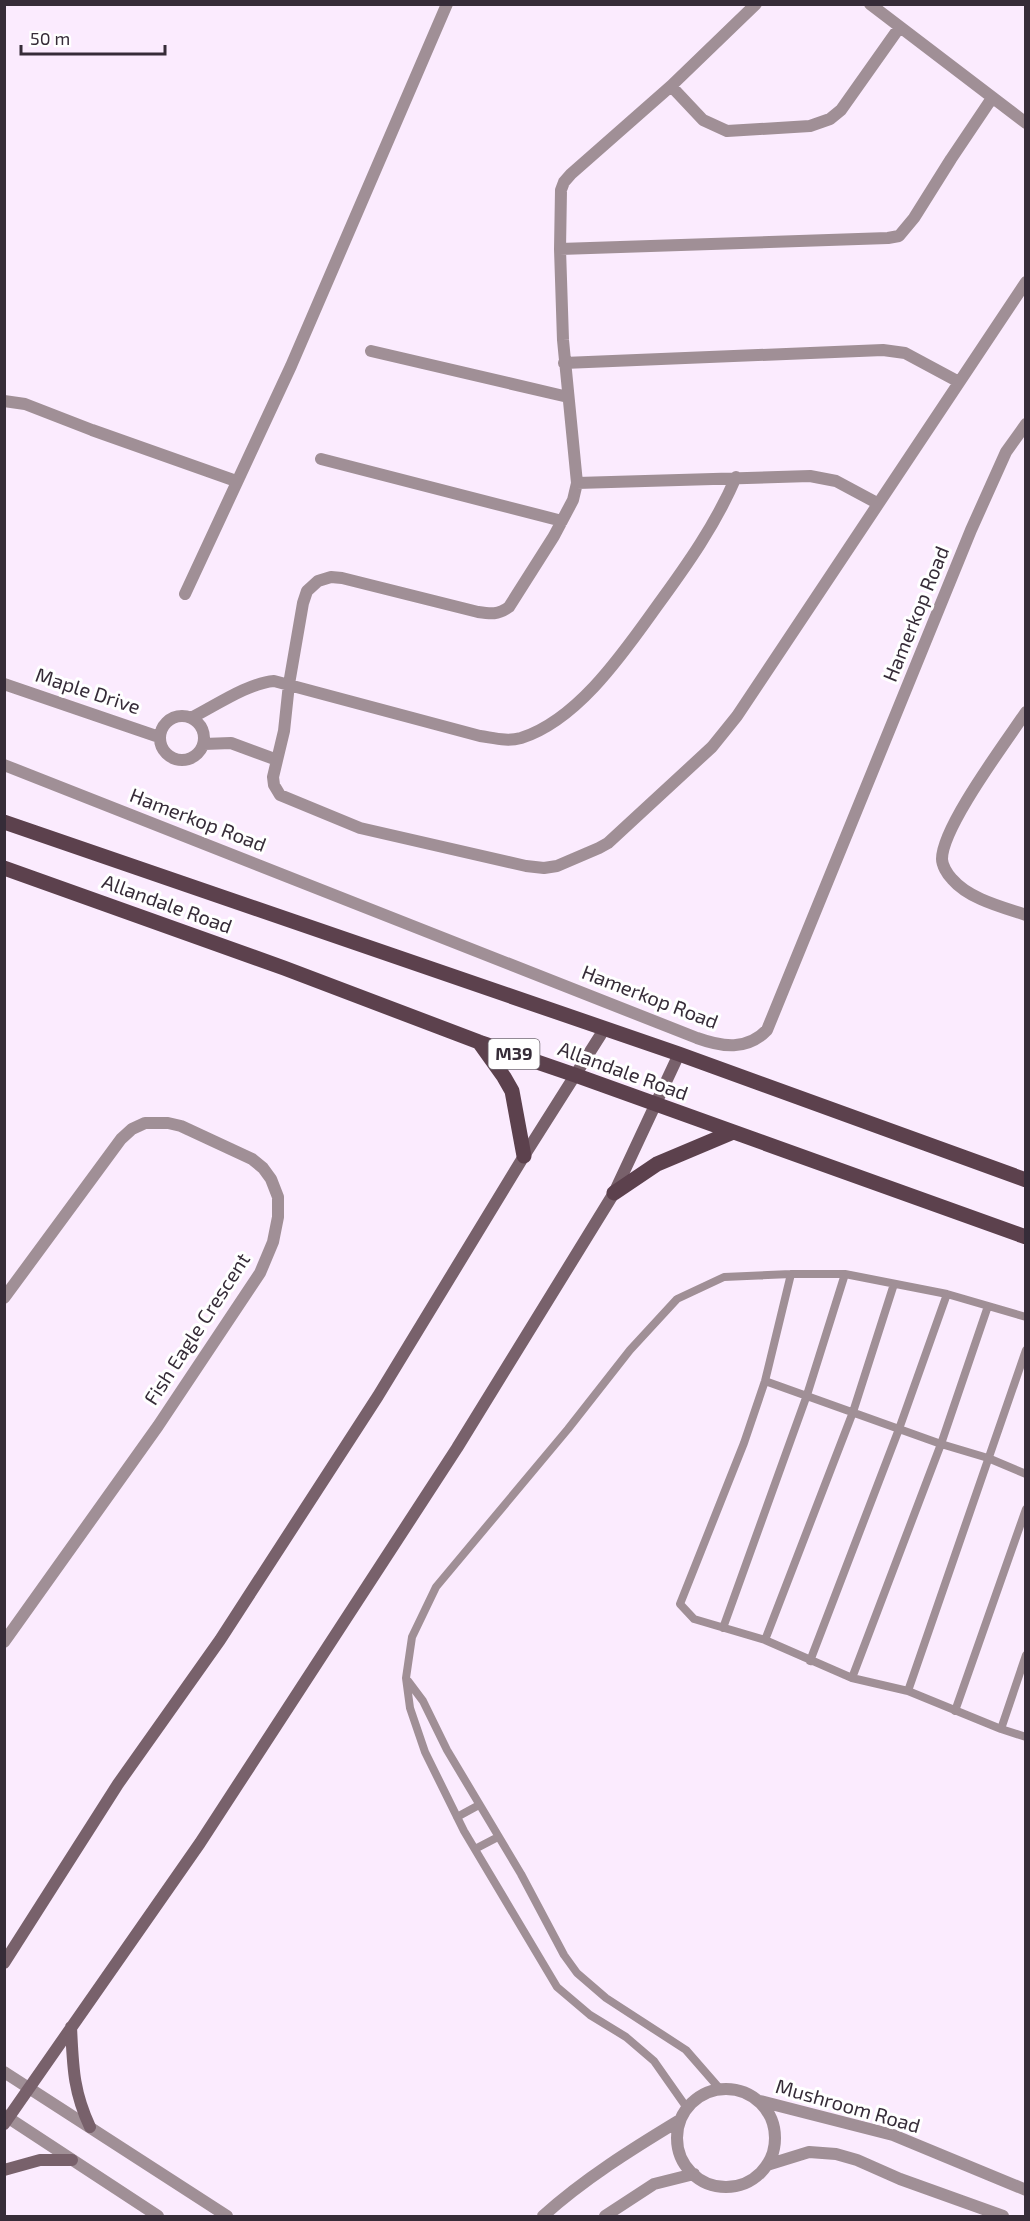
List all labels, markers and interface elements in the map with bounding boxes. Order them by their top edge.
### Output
scale bar [21,18,165,56]
text: 50 m [30,27,70,49]
street label: Hamerkop Road [877,542,953,685]
street label: Maple Drive [33,662,144,718]
street label: Hamerkop Road [127,782,270,856]
street label: Allandale Road [99,868,236,938]
street label: Hamerkop Road [579,959,722,1033]
street label: Allandale Road [555,1035,692,1105]
road number: M39 [488,1039,540,1069]
street label: Fish Eagle Crescent [138,1248,254,1409]
street label: Mushroom Road [773,2073,923,2137]

